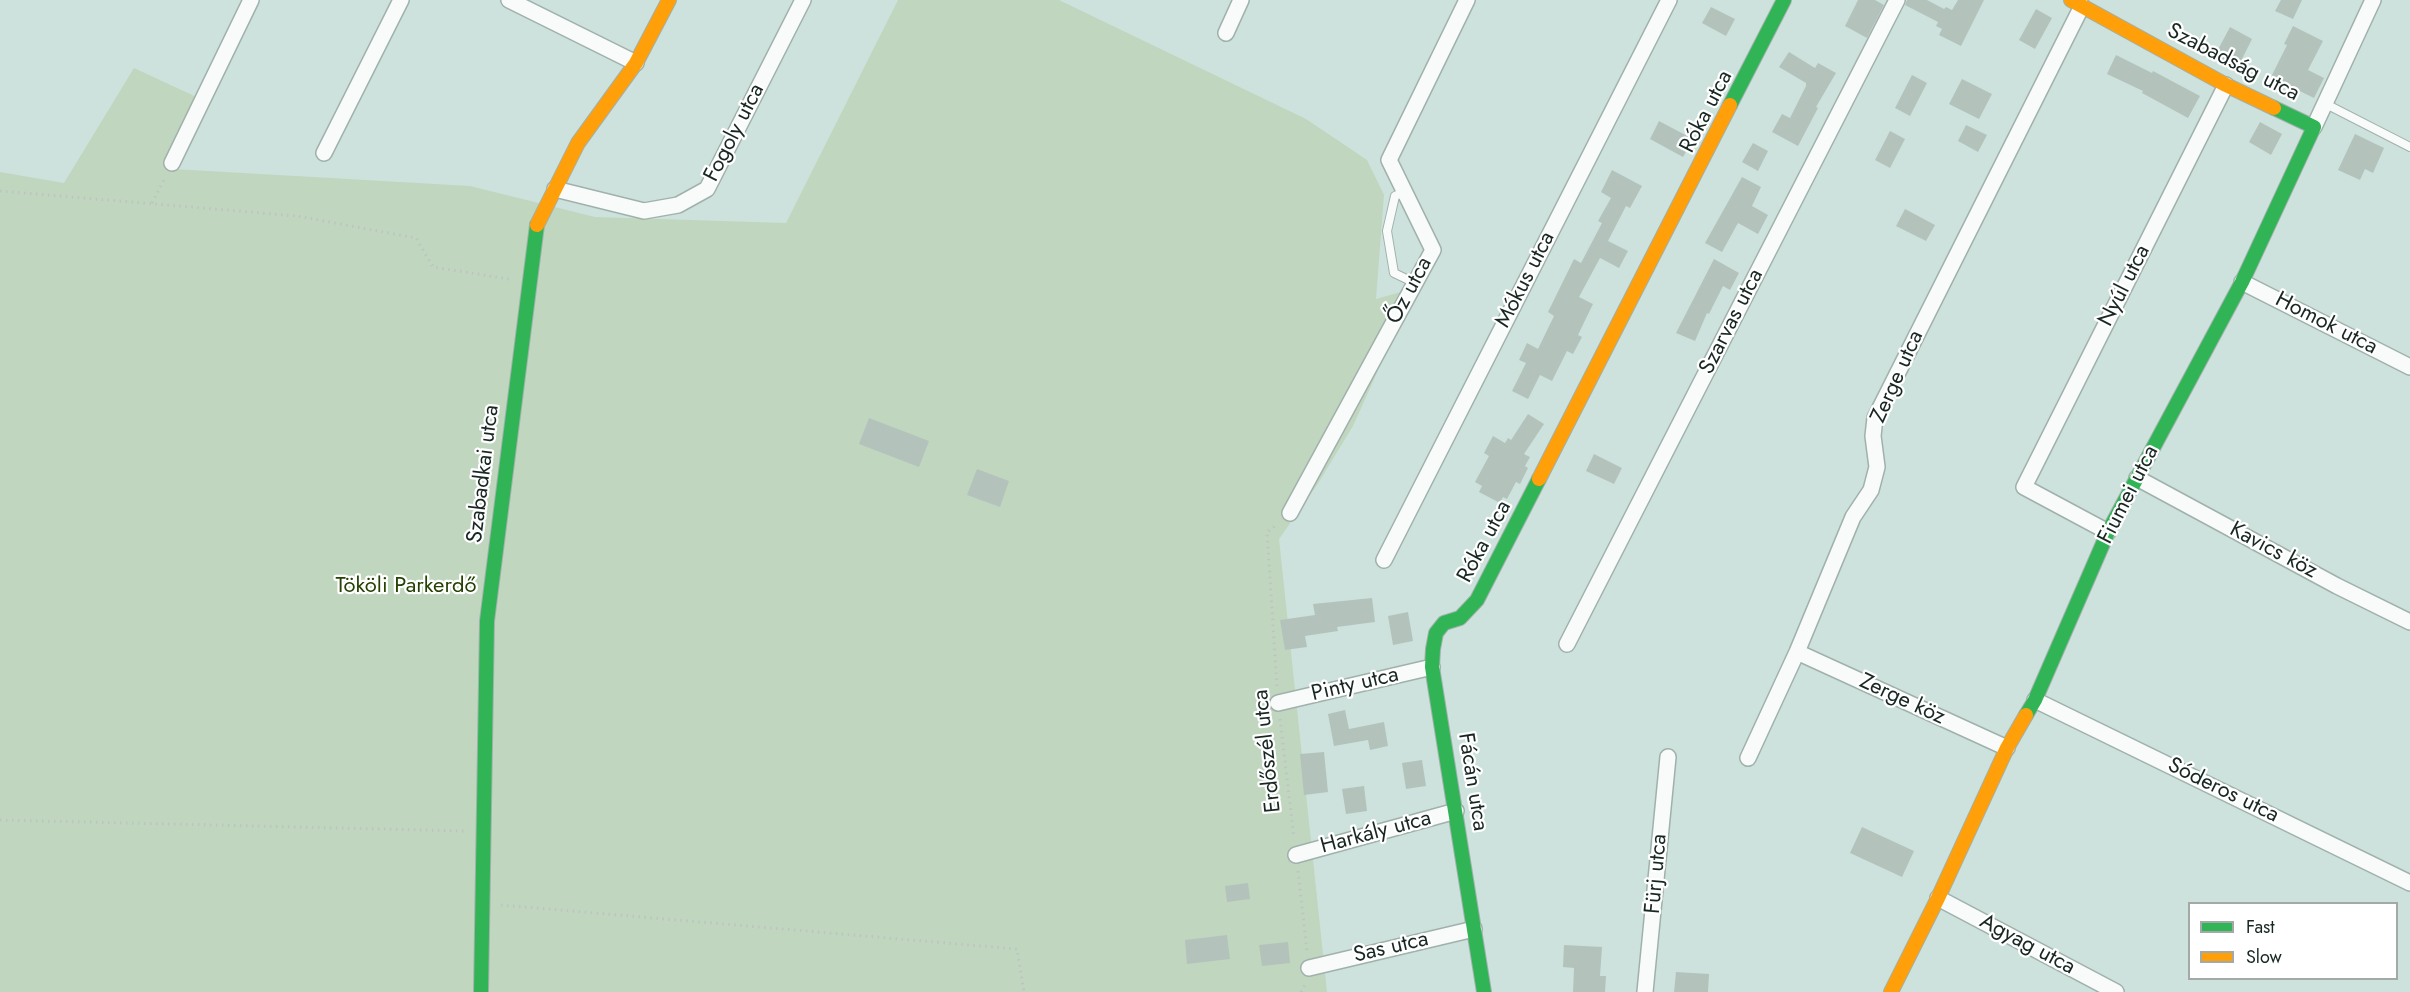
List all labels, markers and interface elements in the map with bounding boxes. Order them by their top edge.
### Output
street label: Szabadság utca [2162,18,2304,108]
street label: Róka utca [1675,66,1739,158]
street label: Fogoly utca [699,80,771,186]
street label: Mókus utca [1491,228,1561,332]
street label: Nyúl utca [2093,241,2157,331]
street label: Őz utca [1381,253,1439,329]
street label: Szarvas utca [1694,265,1770,379]
street label: Homok utca [2271,287,2381,361]
street label: Zerge utca [1866,327,1930,427]
street label: Szabadkai utca [462,403,506,545]
street label: Fiumei utca [2093,441,2165,549]
street label: Róka utca [1452,496,1518,588]
street label: Kavics köz [2225,517,2321,585]
park label: Tököli Parkerdő [335,574,477,600]
street label: Pinty utca [1309,662,1401,708]
street label: Zerge köz [1855,669,1949,731]
street label: Erdőszél utca [1248,688,1288,814]
street label: Fácán utca [1451,731,1493,833]
street label: Sóderos utca [2163,753,2283,829]
street label: Harkály utca [1318,806,1434,860]
street label: Fürj utca [1640,833,1674,915]
legend [2188,902,2398,980]
street label: Agyag utca [1975,909,2079,981]
text: Fast [2246,914,2275,940]
street label: Sas utca [1351,927,1431,969]
text: Slow [2246,944,2282,970]

